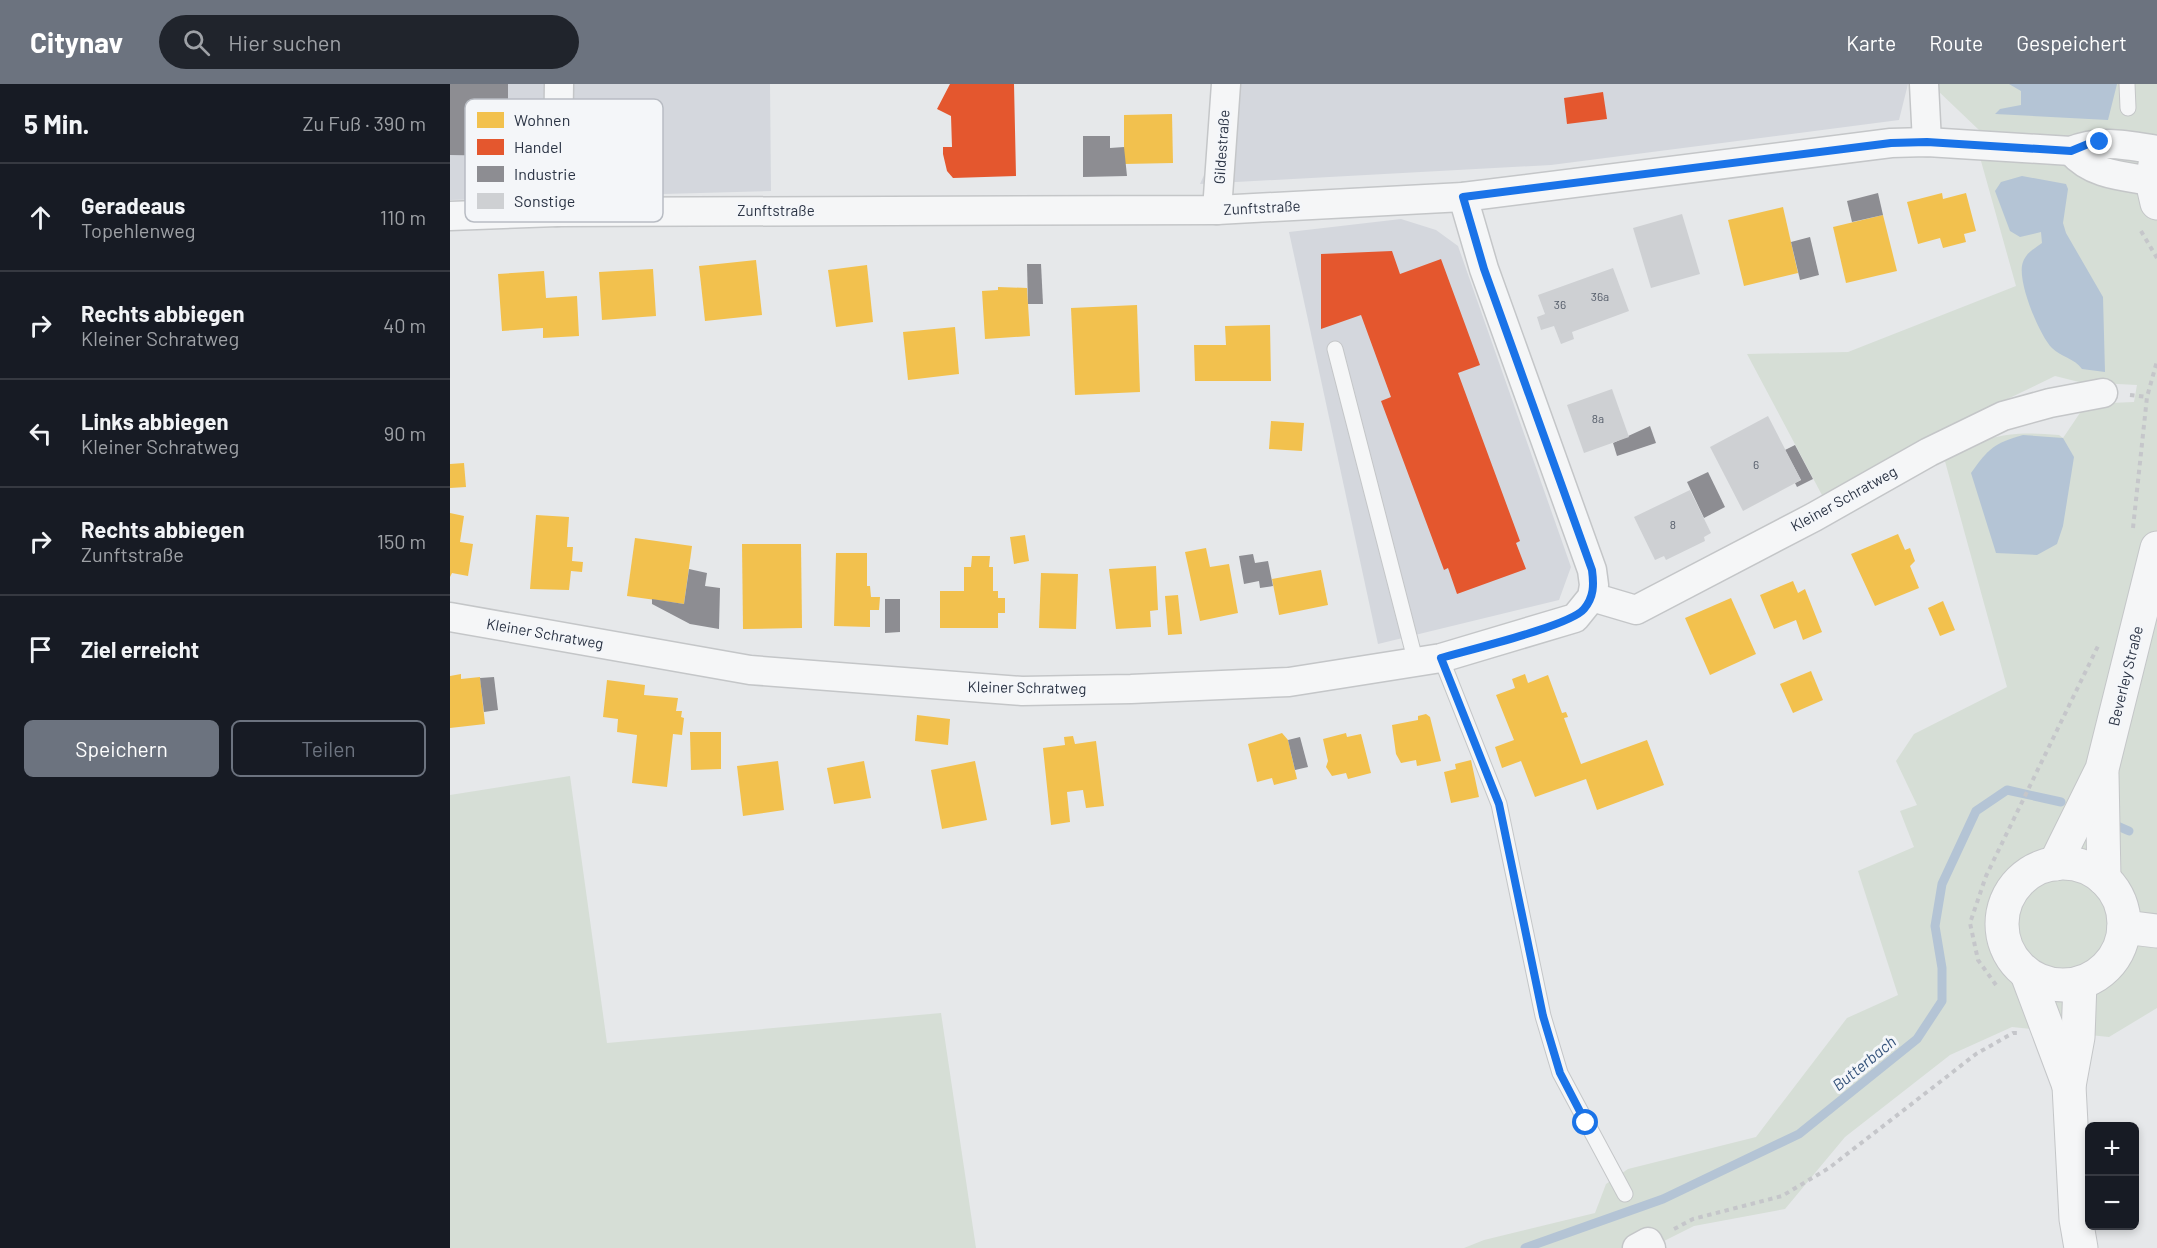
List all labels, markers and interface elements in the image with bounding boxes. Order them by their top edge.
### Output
search box [159,15,579,69]
text: Citynav [30,25,123,59]
icon: search [180,26,213,59]
text: Hier suchen [228,29,341,55]
text: Karte [1846,30,1896,55]
text: Route [1929,30,1983,55]
text: Gespeichert [2016,30,2127,55]
legend [465,99,663,222]
text: 5 Min. [24,108,89,139]
street label: Gildestraße [1209,109,1233,185]
text: Wohnen [514,110,570,129]
text: Zu Fuß · 390 m [303,111,426,135]
route end [2086,128,2112,154]
text: Handel [514,137,562,156]
text: Industrie [514,164,576,183]
text: Sonstige [514,191,575,210]
text: Geradeaus [81,192,185,218]
street label: Zunftstraße [1223,196,1301,218]
icon: ahead [24,201,57,234]
street label: Zunftstraße [737,201,815,219]
text: 110 m [380,205,426,229]
text: Topehlenweg [81,218,196,242]
house number: 36a [1591,289,1609,303]
house number: 36 [1554,297,1566,311]
text: Rechts abbiegen [81,300,244,326]
icon: right [24,309,57,342]
text: 40 m [383,313,426,337]
text: Kleiner Schratweg [81,326,239,350]
text: Links abbiegen [81,408,229,434]
house number: 8a [1592,411,1604,425]
icon: left [24,417,57,450]
text: 90 m [384,421,426,445]
text: Kleiner Schratweg [81,434,239,458]
house number: 6 [1753,457,1759,471]
street label: Kleiner Schratweg [1787,462,1900,535]
text: Rechts abbiegen [81,516,244,542]
house number: 8 [1670,517,1676,531]
icon: right [24,525,57,558]
text: 150 m [377,529,426,553]
text: Zunftstraße [81,542,184,566]
street label: Kleiner Schratweg [485,614,605,652]
street label: Beverley Straße [2104,624,2146,728]
icon: arrive [24,633,57,666]
text: Ziel erreicht [81,636,199,662]
street label: Kleiner Schratweg [968,677,1086,697]
button: Speichern [24,720,219,777]
button: Teilen [231,720,426,777]
water label: Butterbach [1828,1031,1899,1094]
route start [1572,1109,1598,1135]
map controls [2085,1122,2139,1230]
button: + [2085,1122,2139,1176]
button: − [2085,1176,2139,1230]

